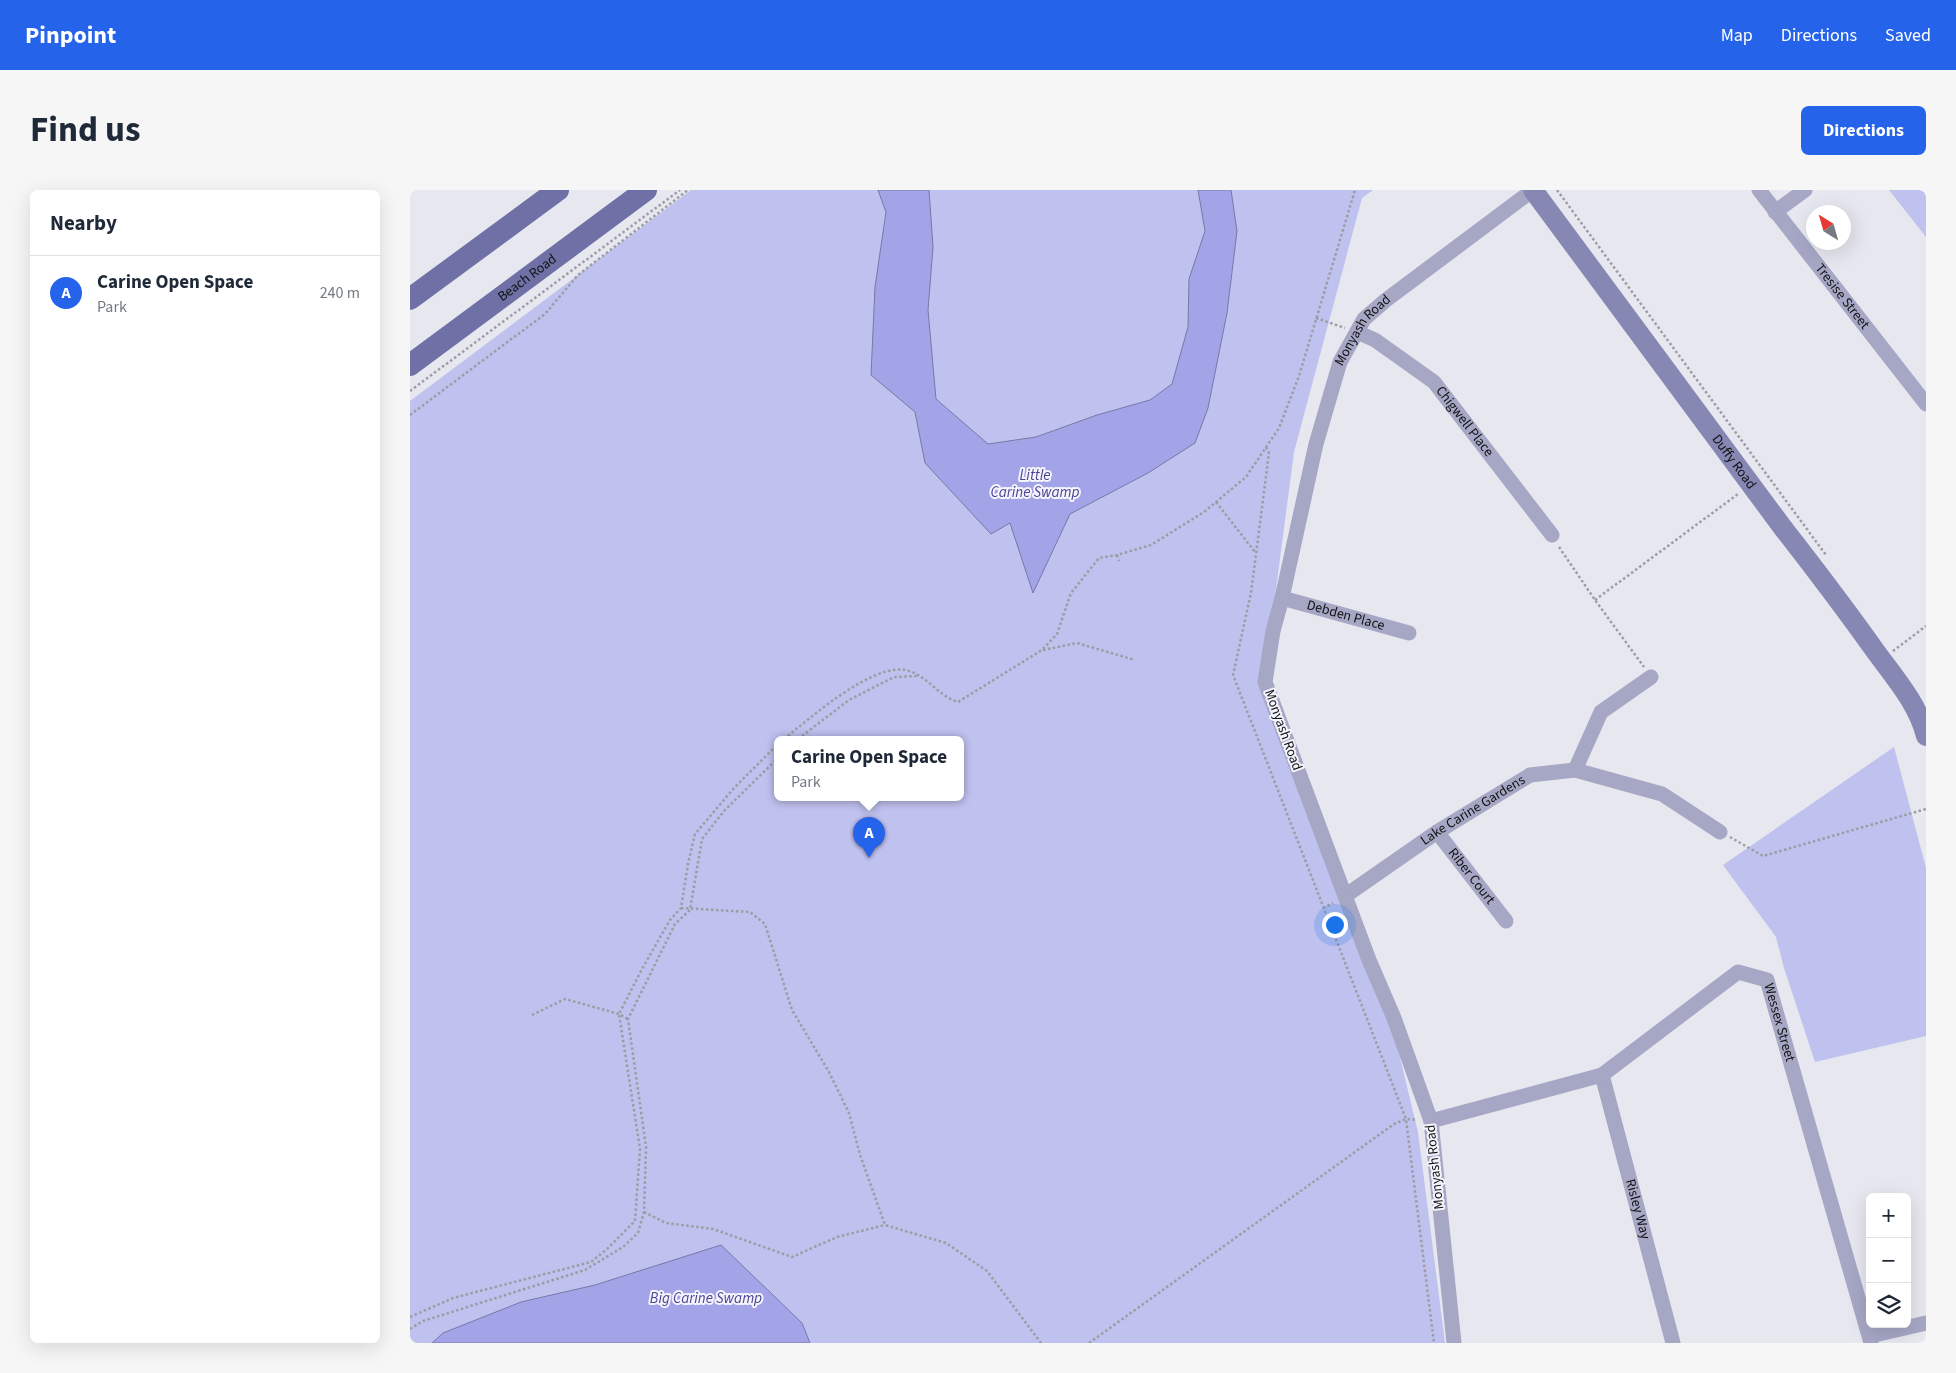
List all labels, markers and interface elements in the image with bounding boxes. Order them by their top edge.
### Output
text: Pinpoint [25,18,116,53]
text: Map [1721,23,1753,48]
text: Directions [1781,23,1857,48]
text: Saved [1885,23,1931,48]
text: Find us [30,105,140,155]
button: Directions [1801,106,1926,155]
north arrow [1806,205,1851,250]
text: Nearby [50,208,117,238]
street label: Beach Road [494,249,561,307]
street label: Tresise Street [1810,259,1874,334]
text: Carine Open Space [97,269,253,296]
text: A [61,282,71,304]
text: 240 m [320,282,360,304]
street label: Monyash Road [1330,290,1395,370]
text: Park [97,296,127,318]
street label: Chigwell Place [1431,382,1498,461]
street label: Duffy Road [1707,430,1761,494]
water label: Little Carine Swamp [990,465,1080,503]
street label: Debden Place [1304,595,1387,636]
street label: Monyash Road [1259,687,1307,773]
popup [774,736,964,801]
text: Carine Open Space [791,744,947,771]
street label: Lake Carine Gardens [1417,770,1529,850]
text: Park [791,771,821,793]
pin: A [853,817,885,858]
street label: Riber Court [1443,844,1500,909]
your location [1322,912,1348,938]
street label: Wessex Street [1758,981,1800,1064]
street label: Monyash Road [1421,1124,1449,1210]
street label: Risley Way [1620,1177,1655,1242]
map controls [1866,1193,1911,1328]
button: + [1866,1193,1911,1238]
button: − [1866,1238,1911,1283]
button: layers [1866,1283,1911,1328]
water label: Big Carine Swamp [650,1288,762,1309]

